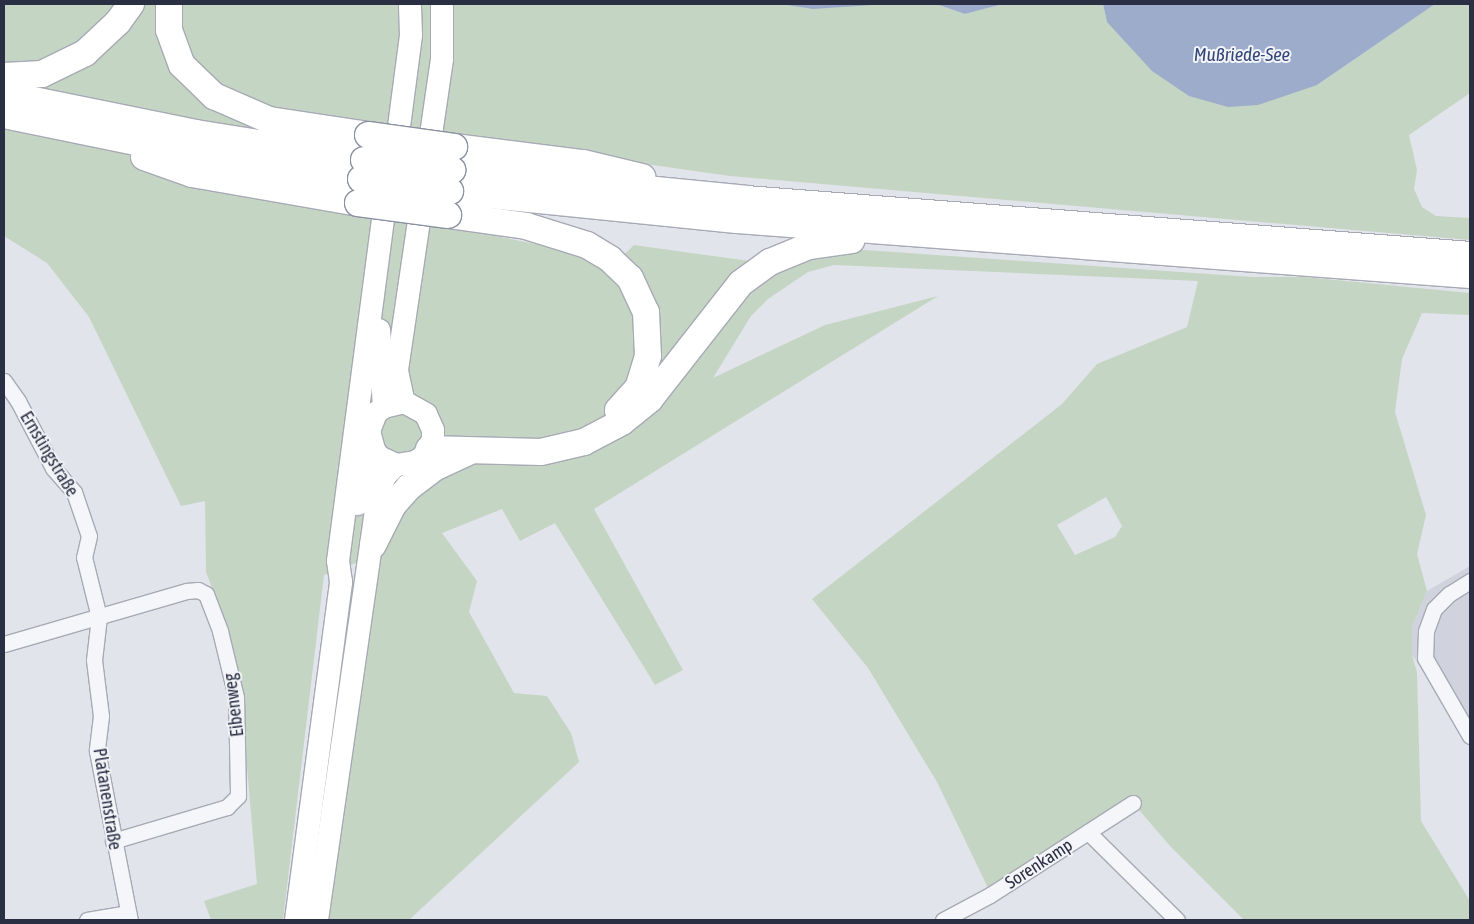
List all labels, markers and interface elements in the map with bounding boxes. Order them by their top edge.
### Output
water label: Mußriede-See [1194,44,1290,66]
street label: Ernstingstraße [15,408,83,500]
street label: Eibenweg [219,672,249,738]
street label: Platanenstraße [88,747,126,851]
street label: Sorenkamp [1001,834,1077,894]

